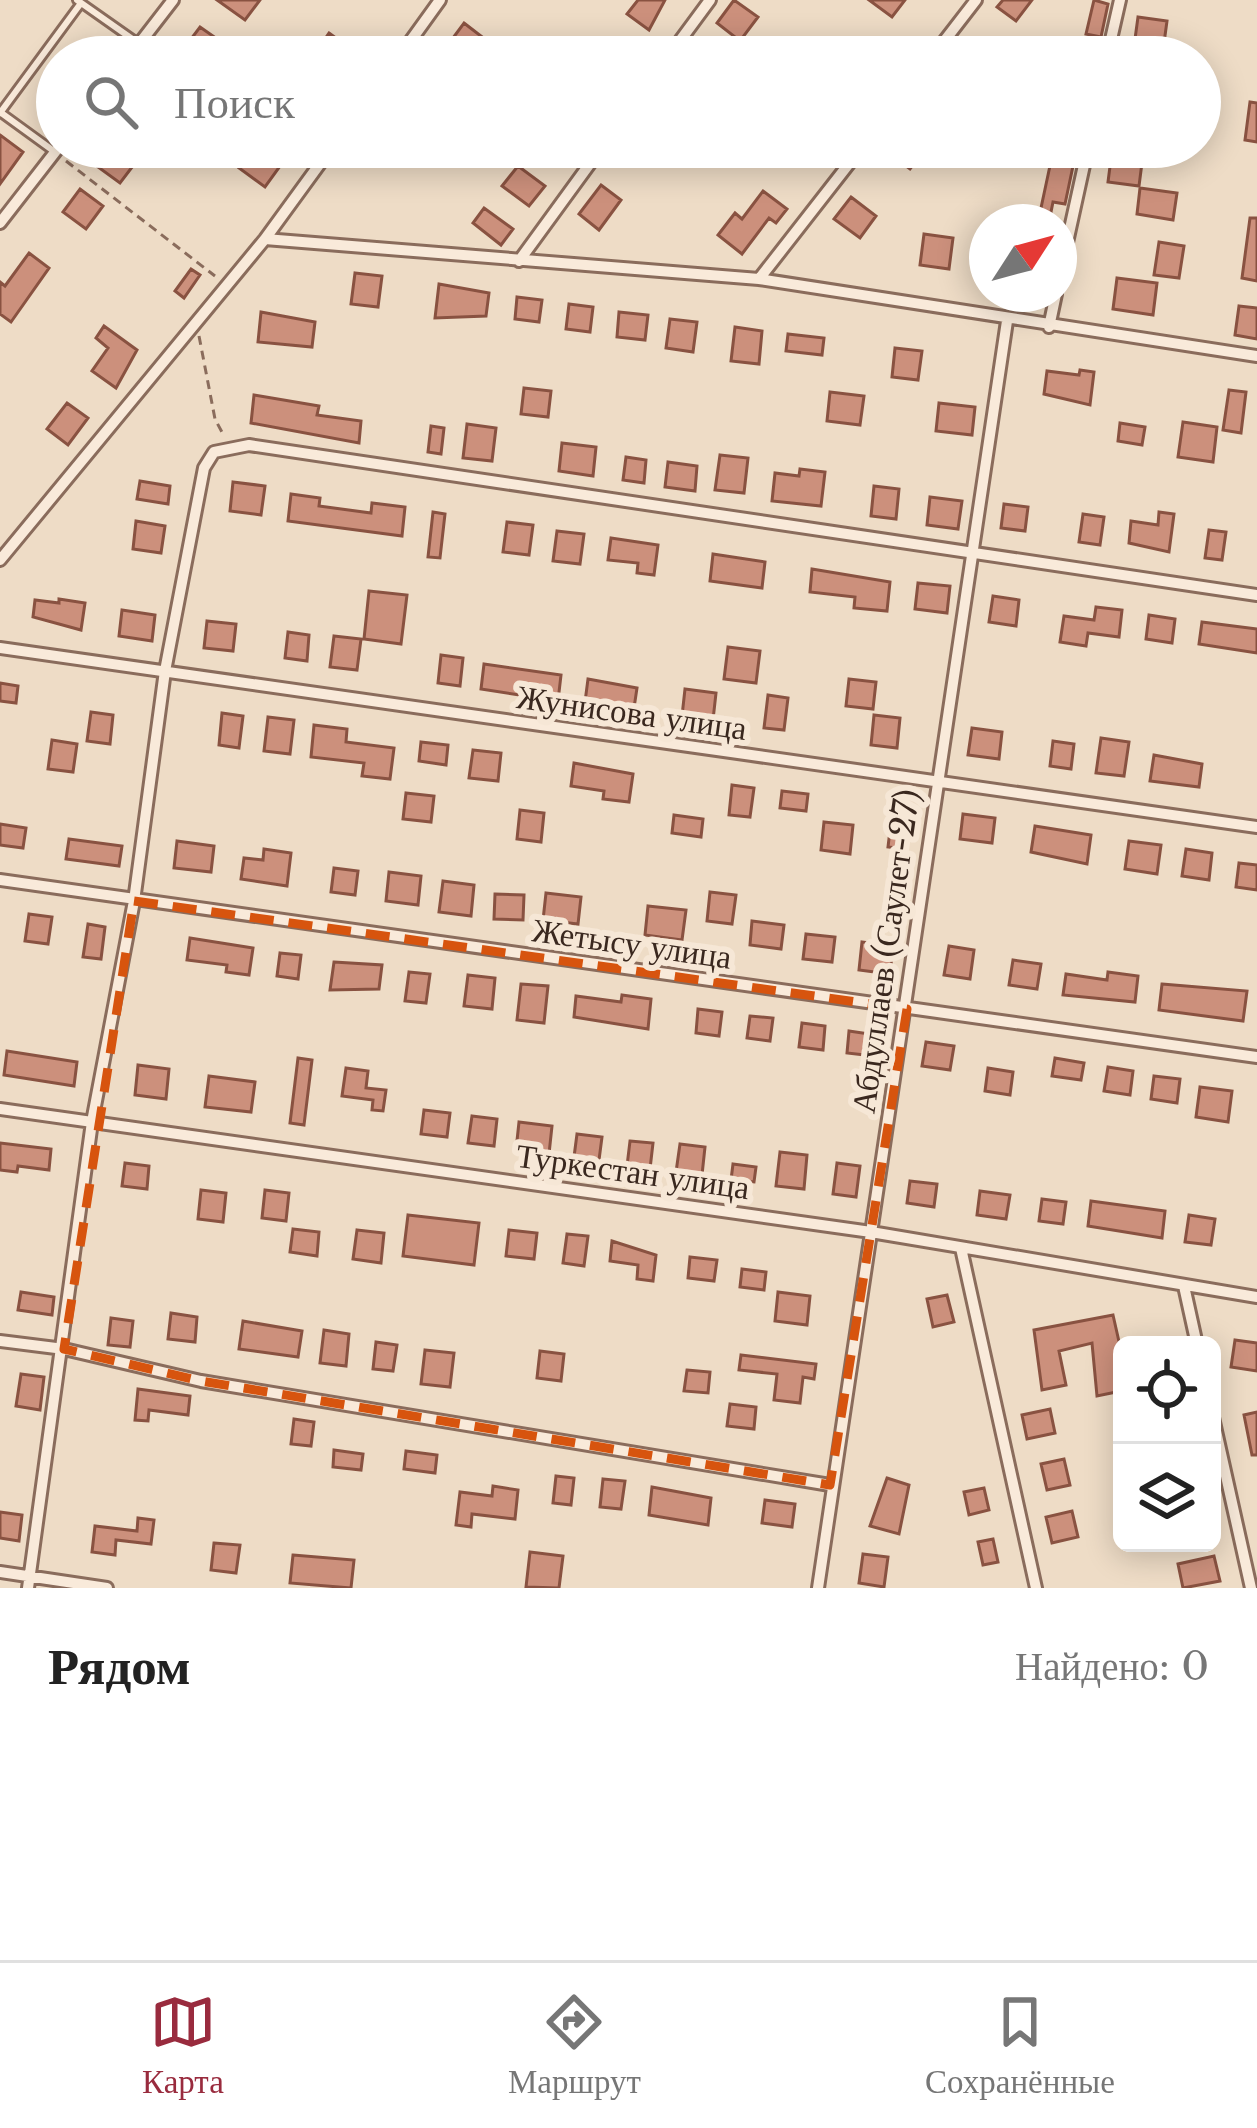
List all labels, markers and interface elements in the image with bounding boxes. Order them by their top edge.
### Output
search box [36,36,1221,168]
icon: search [78,69,144,135]
text: Поиск [174,74,295,130]
north arrow [969,204,1077,312]
street label: Жунисова улица [514,676,750,749]
street label: Абдуллаев (Саулет-27) [842,786,929,1116]
street label: Жетысу улица [530,909,735,978]
street label: Туркестан улица [514,1135,752,1208]
map controls [1113,1336,1221,1552]
button: locate [1113,1336,1221,1444]
button: layers [1113,1444,1221,1552]
text: Рядом [48,1635,191,1698]
text: Найдено: 0 [1015,1642,1209,1691]
tab: Карта [142,1989,224,2102]
tab: Маршрут [508,1989,641,2102]
tab: Сохранённые [925,1989,1115,2102]

